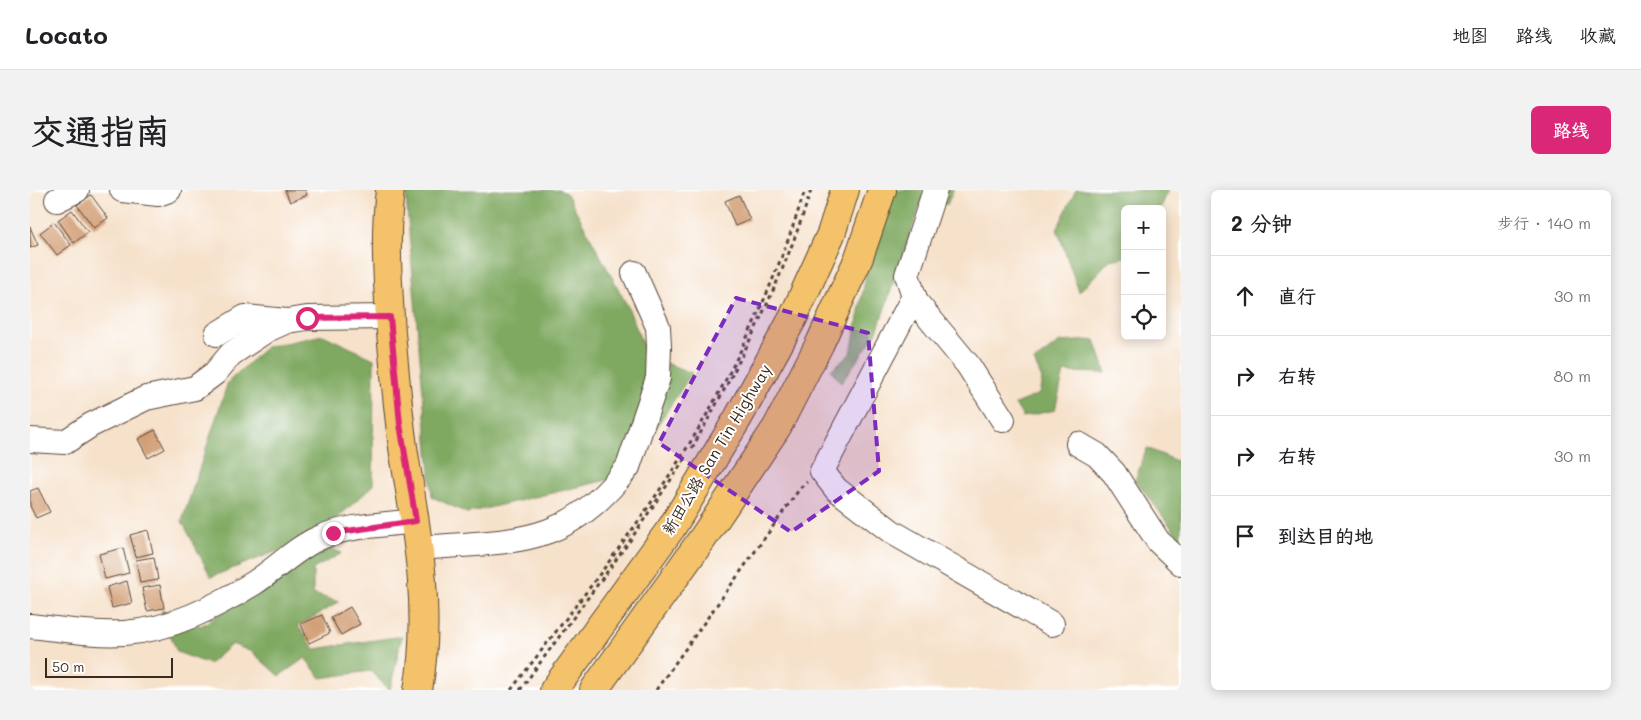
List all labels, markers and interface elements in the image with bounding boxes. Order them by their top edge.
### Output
text: Locato [25,19,108,50]
text: 地图 [1452,23,1488,47]
text: 路线 [1516,23,1552,47]
text: 收藏 [1580,23,1616,47]
button: 路线 [1531,106,1611,154]
text: 交通指南 [30,107,170,153]
map controls [1121,205,1166,340]
button: + [1121,205,1166,250]
text: 2 分钟 [1231,209,1292,236]
text: 步行 · 140 m [1497,212,1591,233]
button: − [1121,250,1166,295]
icon: ahead [1231,282,1259,310]
text: 直行 [1278,283,1316,308]
text: 30 m [1554,285,1591,306]
button: locate [1121,295,1166,340]
route start [296,307,319,330]
street label: 新田公路 San Tin Highway [657,360,775,538]
icon: right [1231,362,1259,390]
text: 右转 [1278,363,1316,388]
text: 80 m [1554,365,1591,386]
icon: right [1231,442,1259,470]
text: 右转 [1278,443,1316,468]
text: 30 m [1554,445,1591,466]
route end [322,522,345,545]
icon: arrive [1231,522,1259,550]
text: 到达目的地 [1278,523,1373,548]
scale bar [45,655,172,678]
text: 50 m [52,657,84,676]

